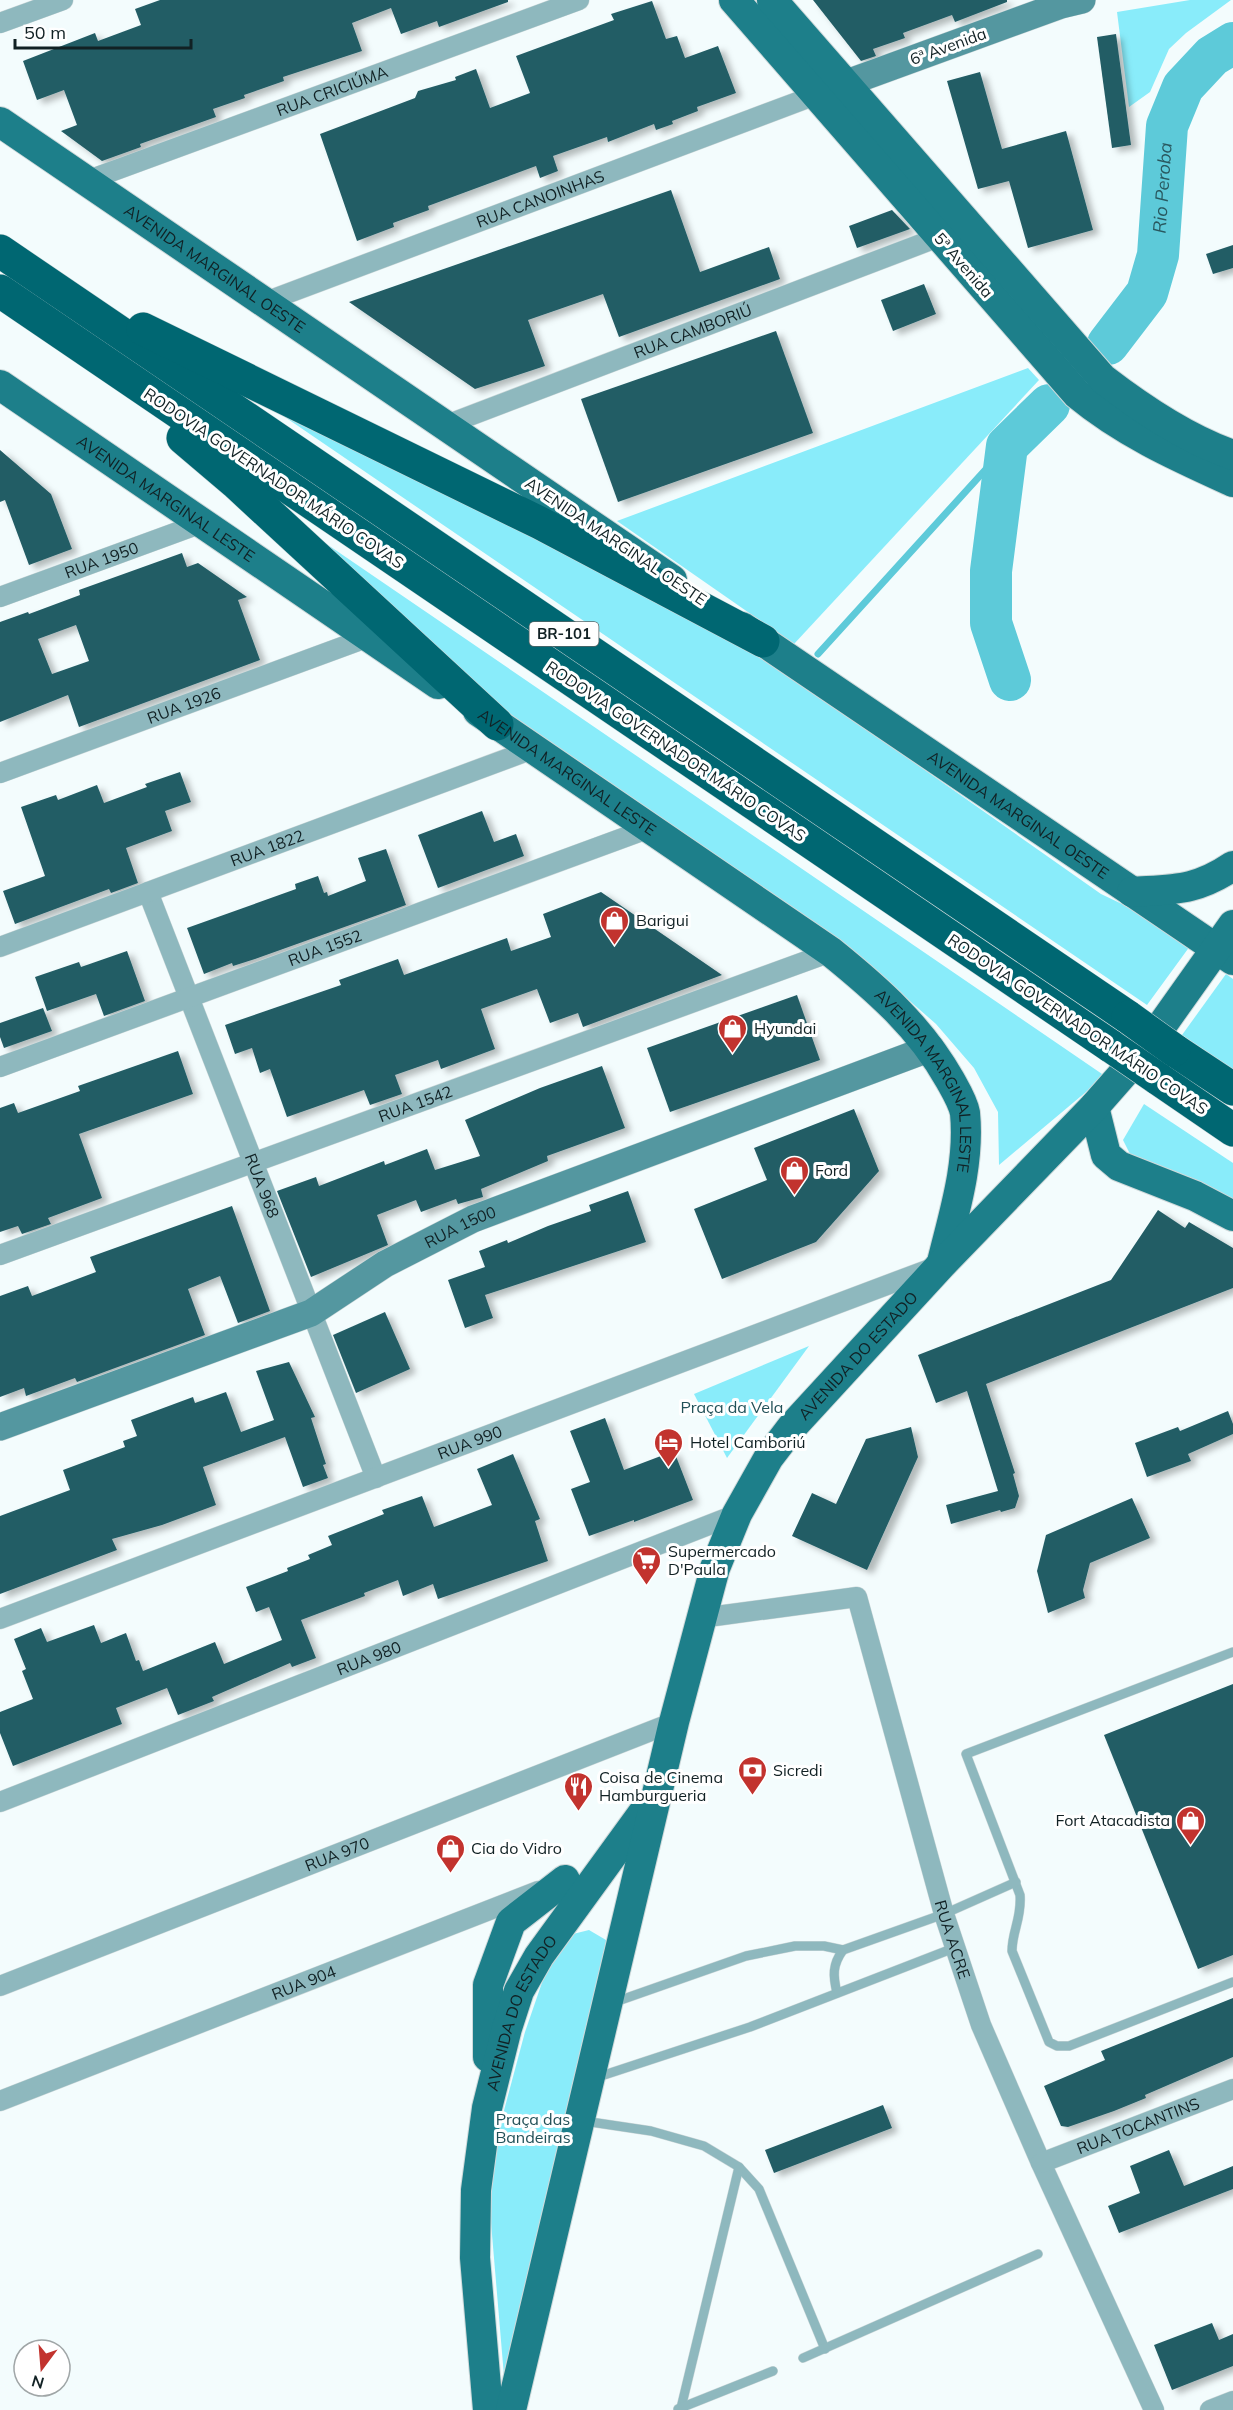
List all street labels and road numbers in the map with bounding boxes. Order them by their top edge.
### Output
street label: 6ª Avenida [907,23,989,69]
street label: RUA CRICIÚMA [274,61,391,120]
street label: RUA CANOINHAS [473,165,607,232]
street label: AVENIDA MARGINAL OESTE [120,200,309,337]
street label: 5ª Avenida [930,228,998,302]
street label: RUA CAMBORIÚ [631,299,755,363]
street label: RODOVIA GOVERNADOR MÁRIO COVAS [140,383,408,573]
street label: AVENIDA MARGINAL LESTE [73,431,259,566]
street label: AVENIDA MARGINAL OESTE [521,473,711,609]
street label: RUA 1950 [62,537,141,582]
road number: BR-101 [530,622,598,646]
street label: RODOVIA GOVERNADOR MÁRIO COVAS [542,656,810,846]
street label: RUA 1926 [144,683,224,728]
street label: AVENIDA MARGINAL LESTE [474,704,660,840]
street label: AVENIDA MARGINAL OESTE [924,746,1113,883]
street label: RUA 1822 [228,825,307,871]
street label: RUA 1552 [285,925,364,970]
street label: RODOVIA GOVERNADOR MÁRIO COVAS [944,929,1212,1119]
street label: AVENIDA MARGINAL LESTE [871,984,976,1174]
street label: RUA 1542 [376,1081,455,1126]
street label: RUA 968 [241,1150,284,1221]
street label: RUA 1500 [421,1201,499,1252]
street label: AVENIDA DO ESTADO [794,1287,922,1424]
street label: RUA 990 [435,1421,505,1463]
street label: RUA 980 [334,1636,404,1679]
street label: RUA 970 [302,1832,372,1876]
street label: RUA ACRE [931,1898,975,1981]
street label: AVENIDA DO ESTADO [482,1931,561,2093]
street label: RUA 904 [269,1961,339,2004]
street label: RUA TOCANTINS [1074,2093,1202,2158]

